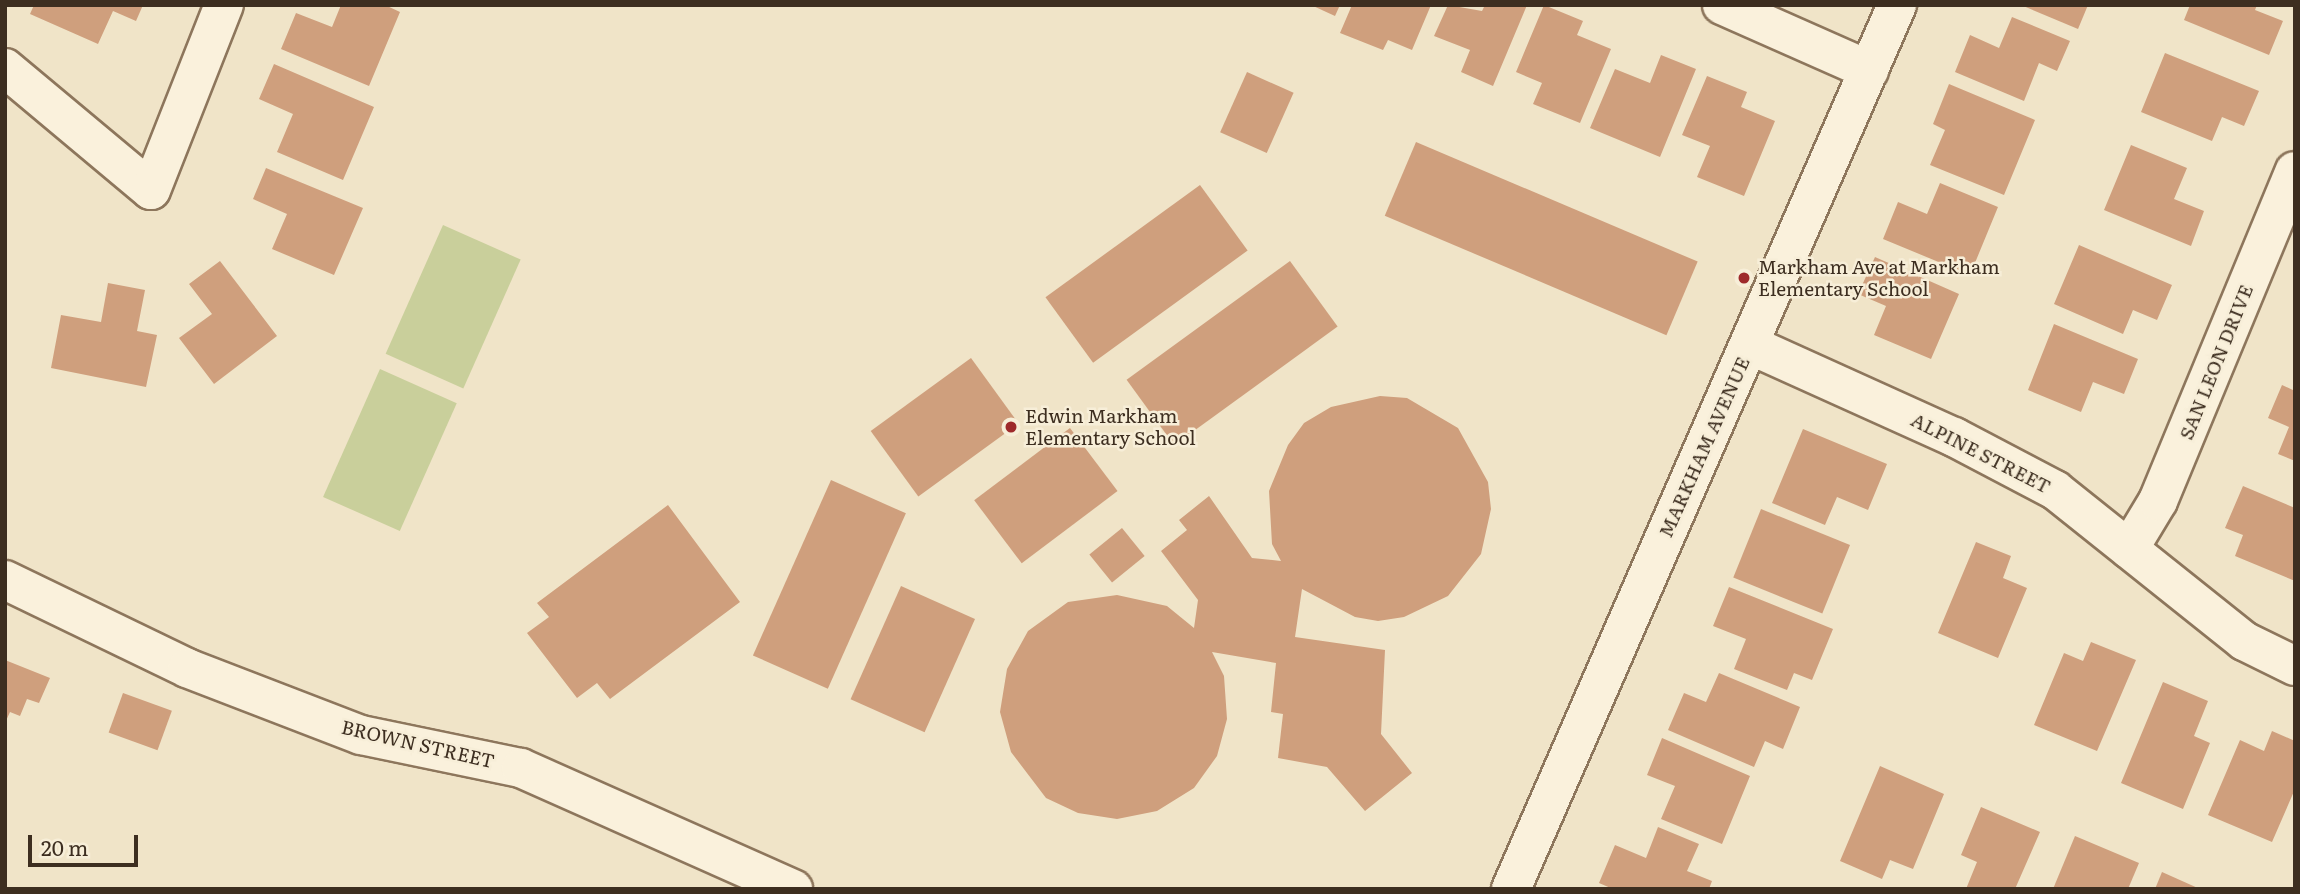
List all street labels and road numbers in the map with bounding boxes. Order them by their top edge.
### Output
street label: SAN LEON DRIVE [2174,281,2258,443]
street label: MARKHAM AVENUE [1654,353,1754,541]
street label: ALPINE STREET [1907,408,2055,498]
street label: BROWN STREET [339,715,497,773]

